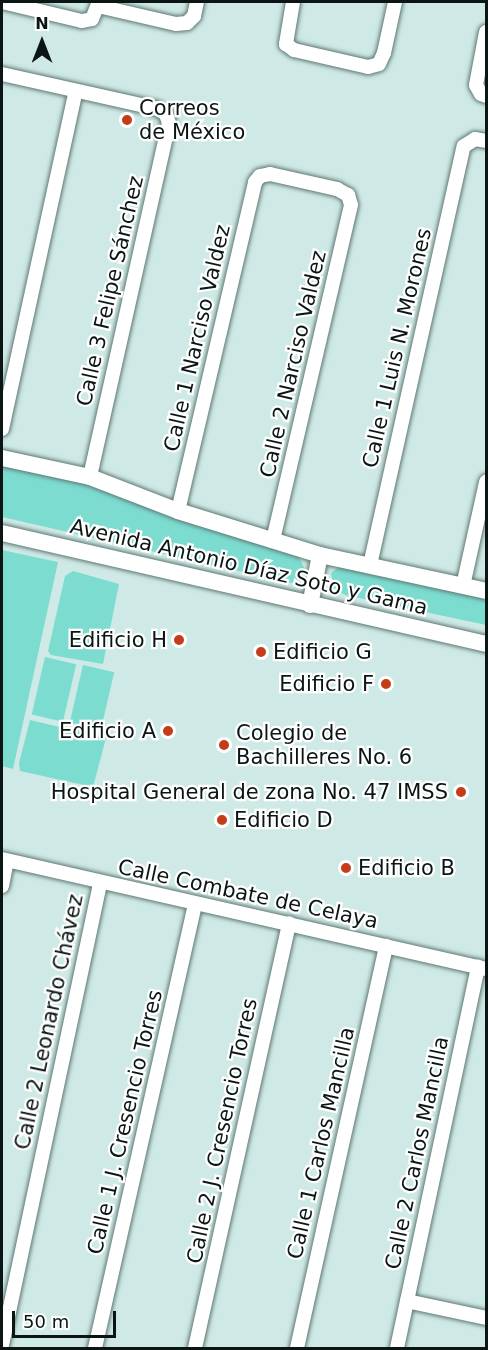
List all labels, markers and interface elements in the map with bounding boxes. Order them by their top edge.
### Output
north arrow [12,12,72,72]
text: N [35,14,49,33]
place label: Correos de México [139,95,245,145]
marker: Correos de México [120,113,134,127]
street label: Calle 3 Felipe Sánchez [71,173,149,409]
street label: Calle 1 Narciso Valdez [159,222,235,454]
street label: Calle 1 Luis N. Morones [357,226,437,470]
street label: Calle 2 Narciso Valdez [255,248,331,480]
street label: Avenida Antonio Díaz Soto y Gama [68,514,430,620]
place label: Edificio H [69,627,167,653]
marker: Edificio H [172,633,186,647]
place label: Edificio G [273,639,372,665]
marker: Edificio G [254,645,268,659]
place label: Edificio F [279,671,374,697]
marker: Edificio F [379,677,393,691]
place label: Edificio A [59,718,156,744]
place label: Colegio de Bachilleres No. 6 [236,720,412,770]
marker: Edificio A [161,724,175,738]
marker: Colegio de Bachilleres No. 6 [217,738,231,752]
place label: Hospital General de zona No. 47 IMSS [51,779,448,805]
marker: Hospital General de zona No. 47 IMSS [452,783,470,801]
place label: Edificio D [234,807,333,833]
marker: Edificio D [215,813,229,827]
street label: Calle Combate de Celaya [116,854,380,934]
place label: Edificio B [358,855,455,881]
marker: Edificio B [339,861,353,875]
street label: Calle 2 Leonardo Chávez [10,892,88,1152]
street label: Calle 1 J. Cresencio Torres [82,987,168,1257]
street label: Calle 2 J. Cresencio Torres [182,996,262,1266]
street label: Calle 1 Carlos Mancilla [282,1024,360,1262]
street label: Calle 2 Carlos Mancilla [380,1034,454,1272]
scale bar [15,1299,118,1337]
text: 50 m [23,1311,69,1332]

